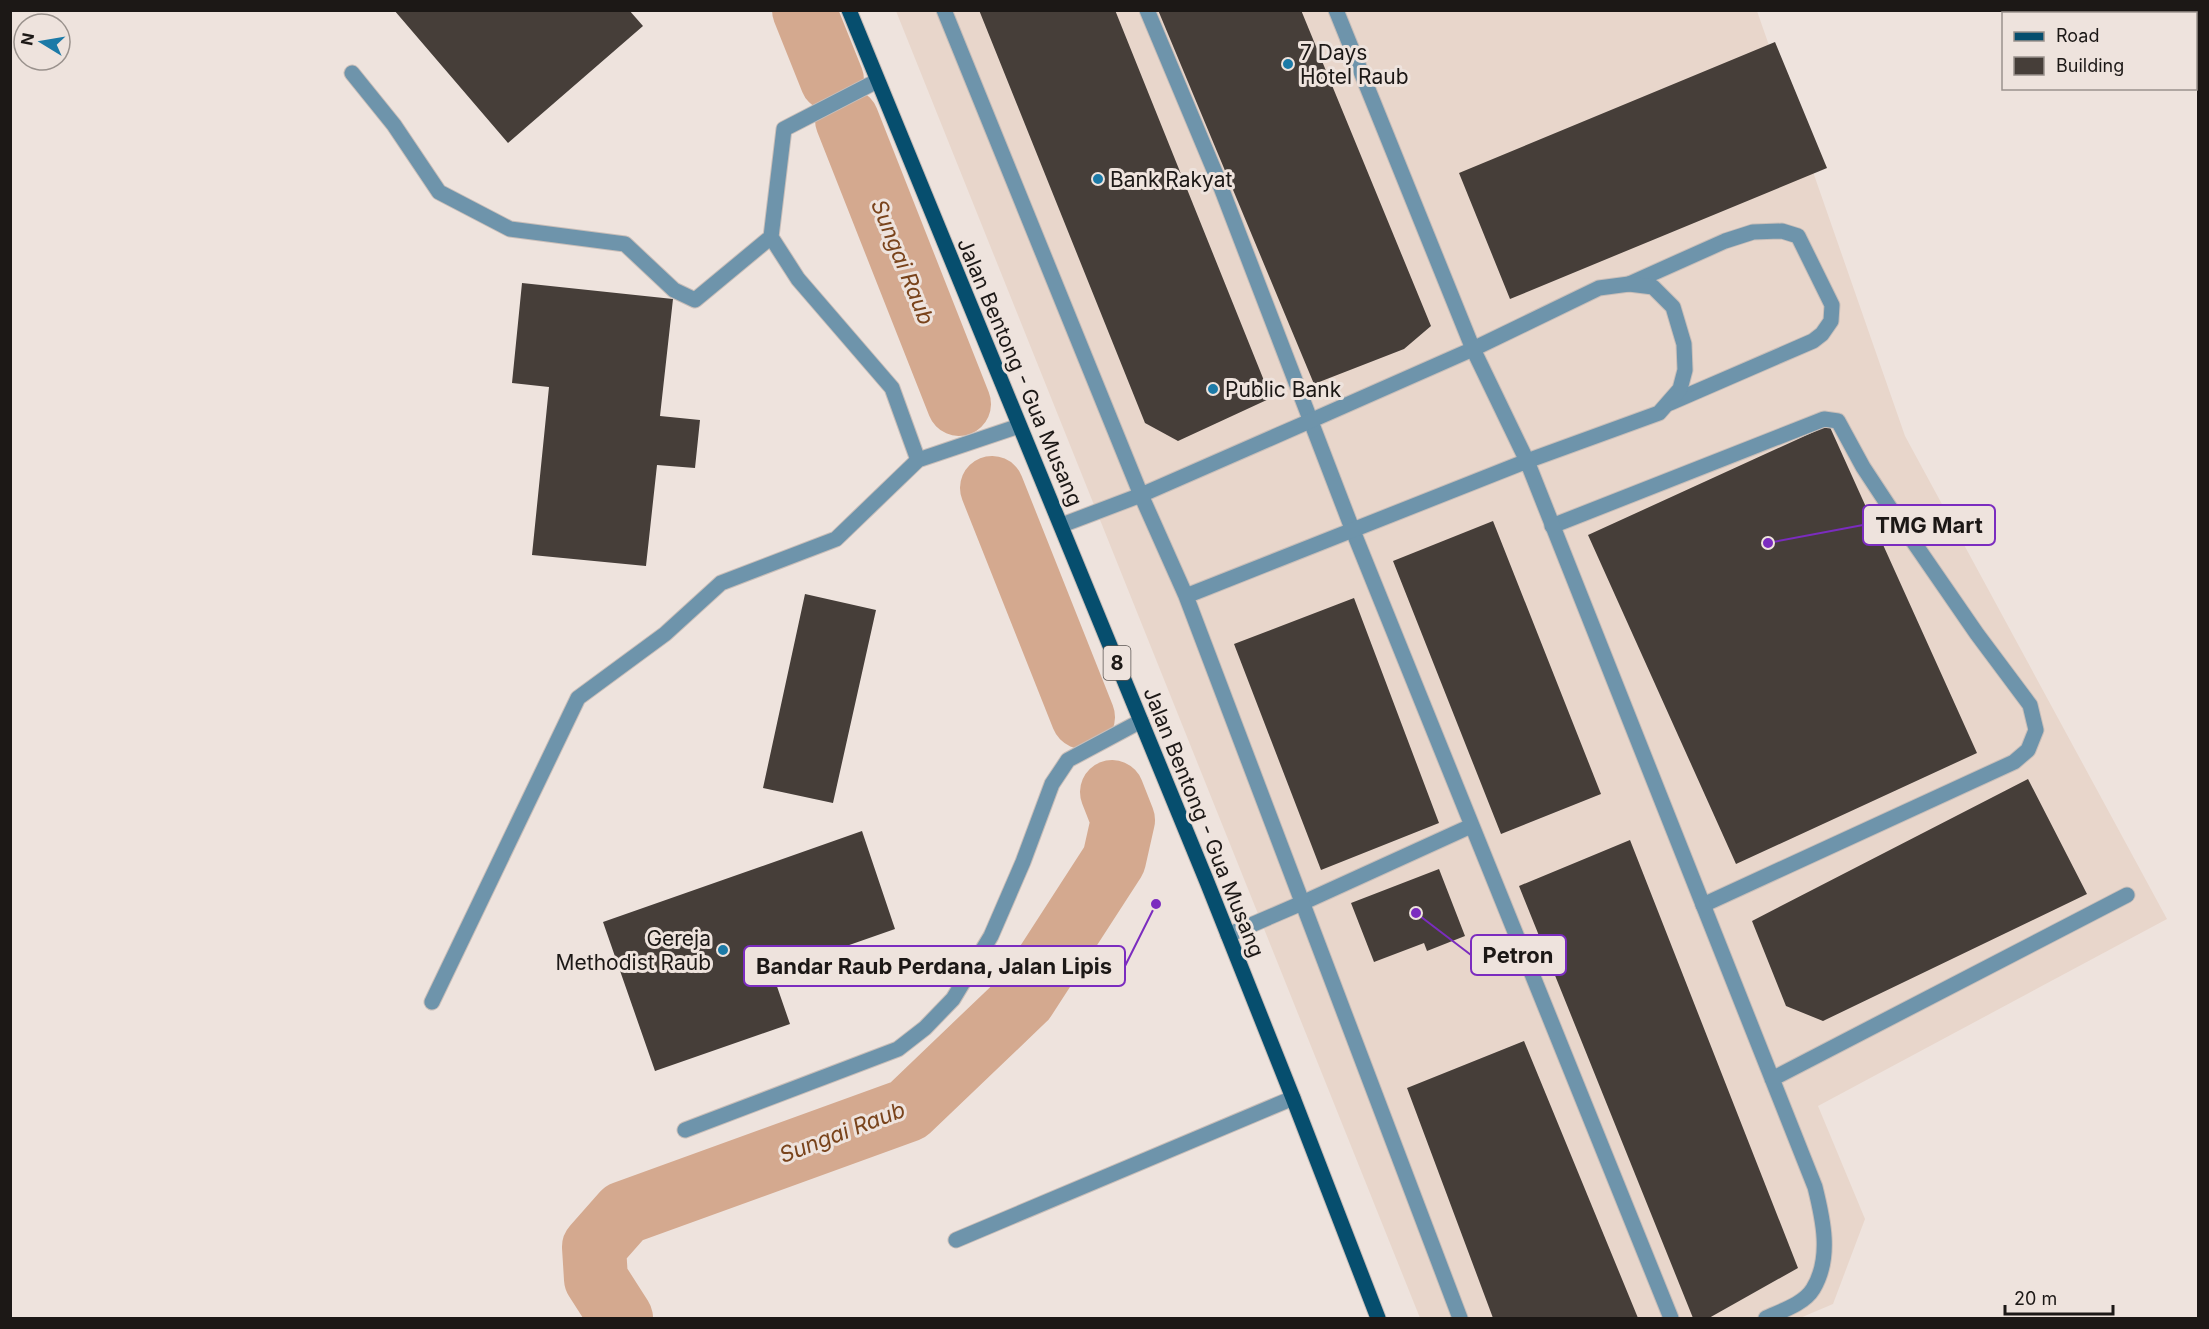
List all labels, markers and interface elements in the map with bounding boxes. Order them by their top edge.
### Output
north arrow [12,12,72,72]
legend [2002,12,2197,90]
text: Road [2056,25,2099,46]
text: N [16,31,38,47]
place label: 7 Days Hotel Raub [1300,40,1409,89]
text: Building [2056,55,2124,76]
marker: 7 Days Hotel Raub [1281,57,1295,71]
place label: Bank Rakyat [1110,167,1233,192]
marker: Bank Rakyat [1091,172,1105,186]
water label: Sungai Raub [866,196,940,328]
street label: Jalan Bentong - Gua Musang [952,234,1088,510]
place label: Public Bank [1225,377,1342,402]
marker: Public Bank [1206,382,1220,396]
callout: TMG Mart [1863,505,1995,545]
text: TMG Mart [1875,512,1983,538]
road number: 8 [1104,646,1130,680]
street label: Jalan Bentong - Gua Musang [1138,683,1270,961]
place label: Gereja Methodist Raub [556,926,711,975]
callout: Petron [1471,935,1566,975]
text: Petron [1483,942,1553,968]
marker: Gereja Methodist Raub [716,943,730,957]
callout: Bandar Raub Perdana, Jalan Lipis [744,946,1125,986]
text: Bandar Raub Perdana, Jalan Lipis [756,953,1112,979]
water label: Sungai Raub [775,1096,909,1168]
scale bar [2005,1278,2113,1316]
text: 20 m [2014,1288,2057,1309]

